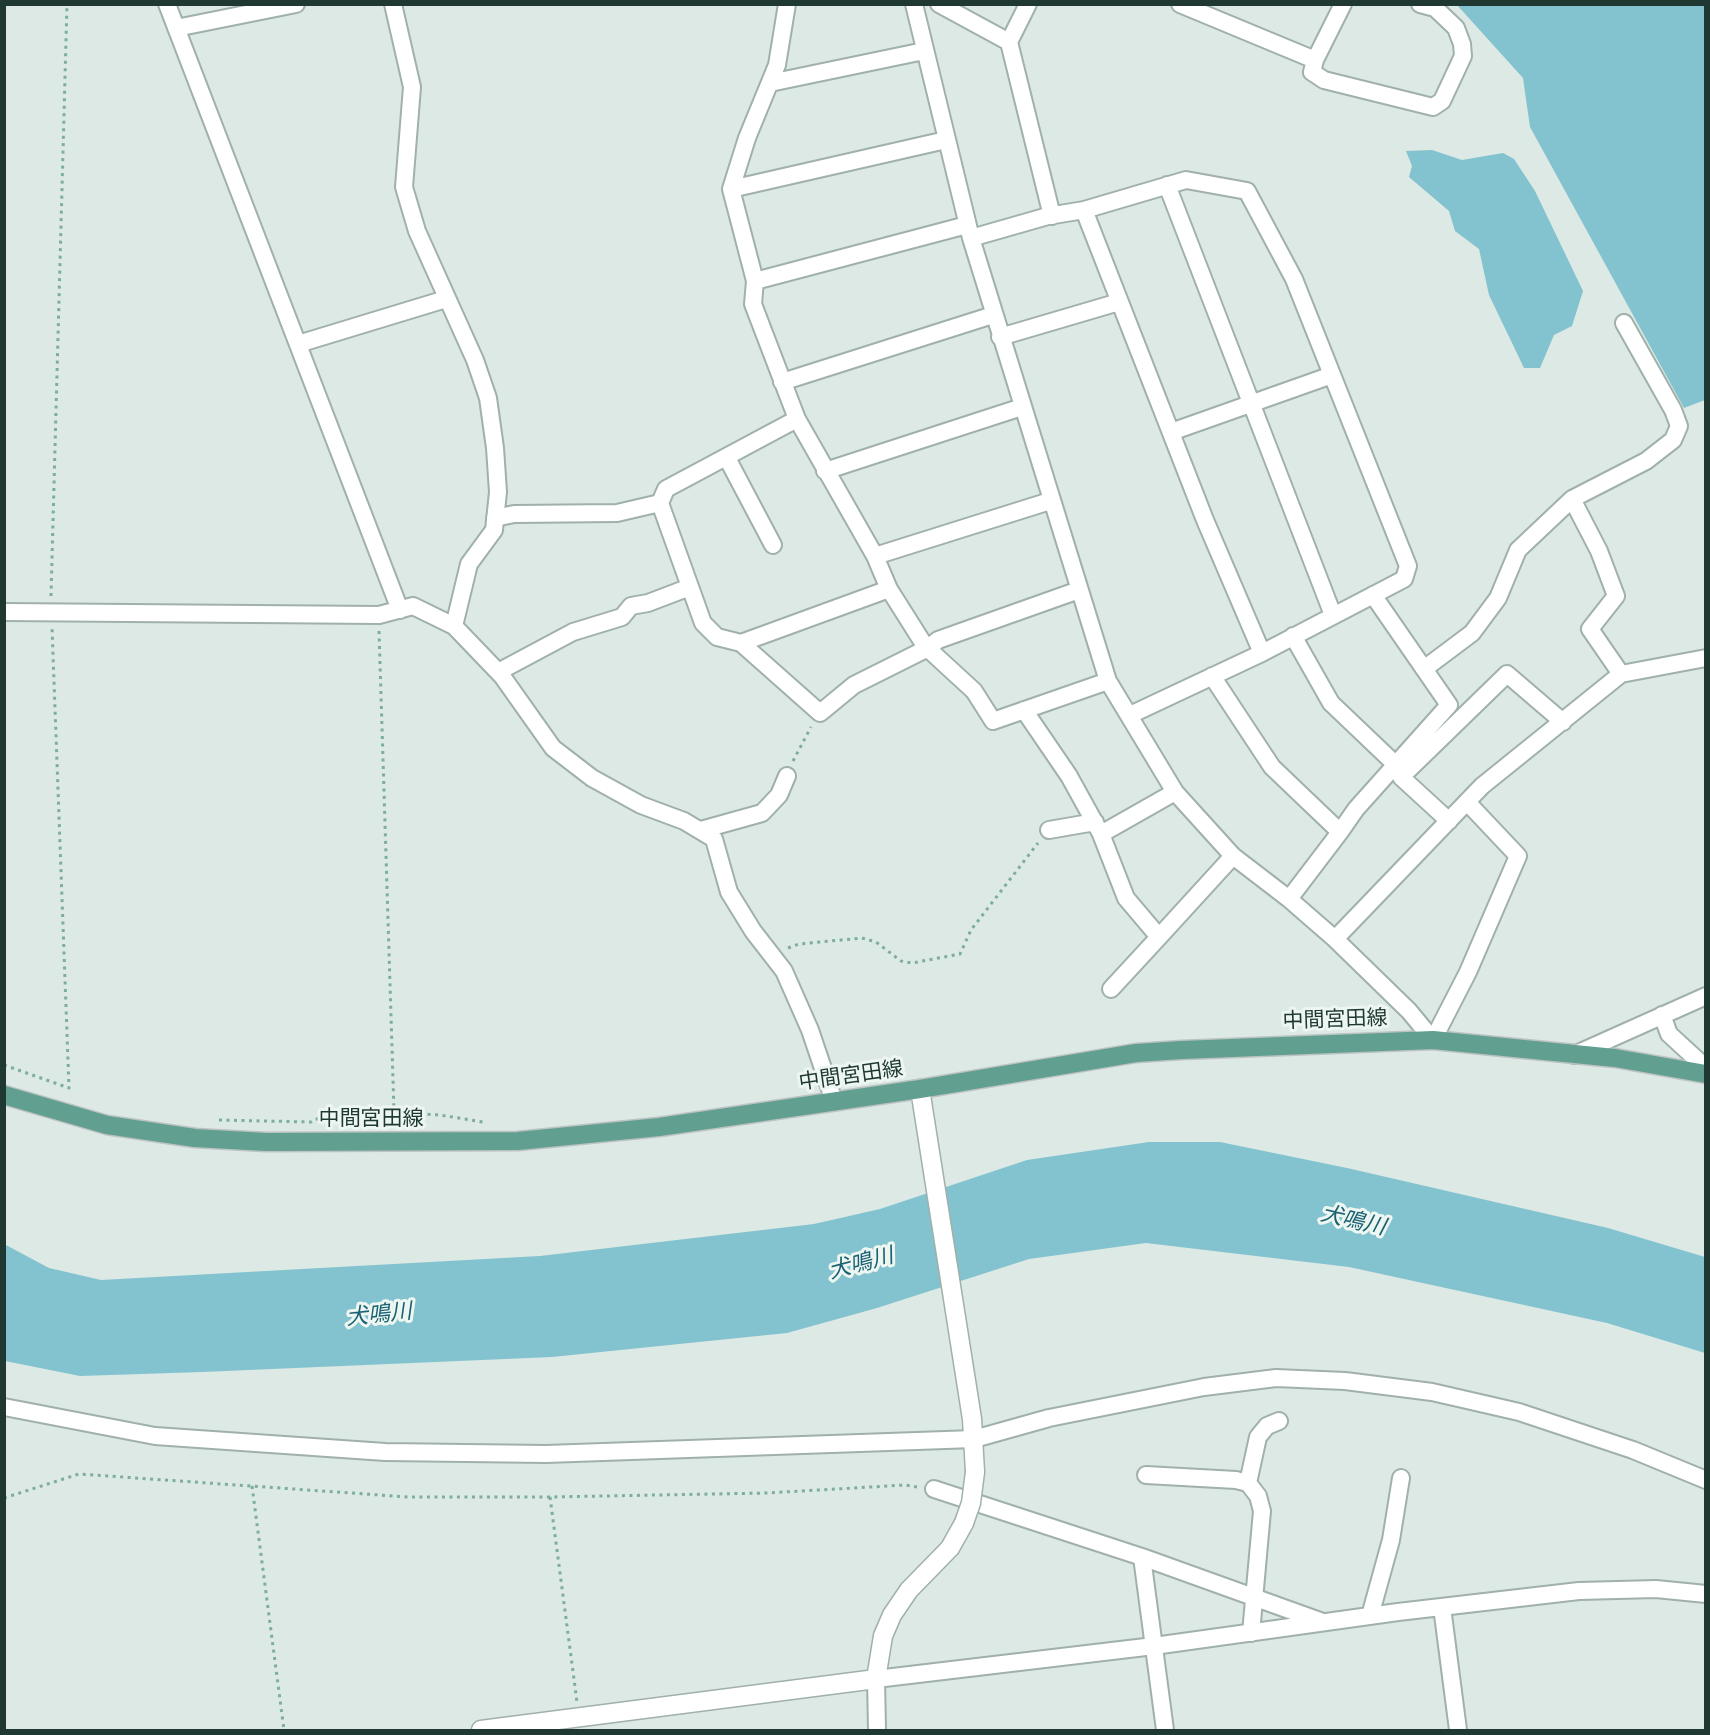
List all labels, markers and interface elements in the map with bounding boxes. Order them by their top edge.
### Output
street label: 中間宮田線 [1282,1006,1388,1034]
street label: 中間宮田線 [797,1056,905,1096]
street label: 中間宮田線 [319,1106,423,1132]
water label: 犬鳴川 [1318,1201,1388,1241]
water label: 犬鳴川 [826,1243,896,1285]
water label: 犬鳴川 [345,1298,413,1332]

